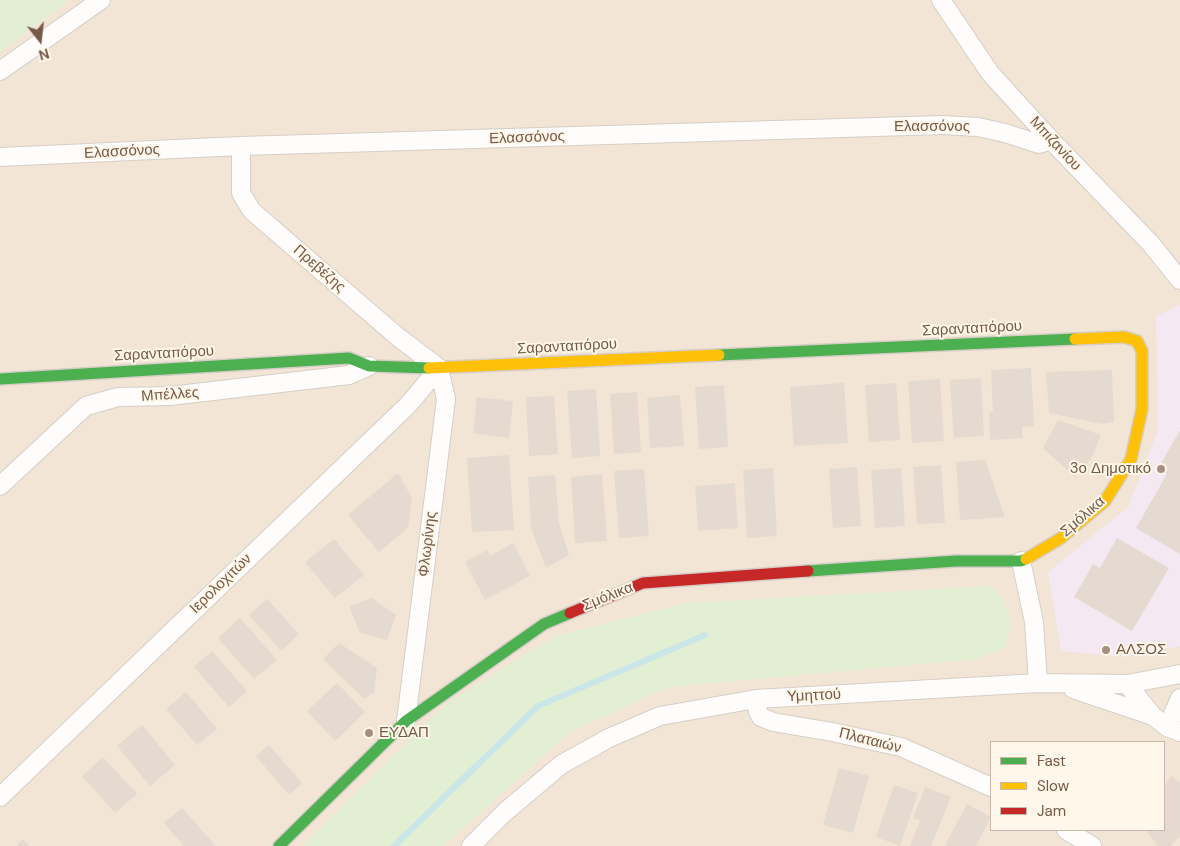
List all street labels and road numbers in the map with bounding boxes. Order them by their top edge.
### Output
street label: Μπιζανίου [1026,113,1084,175]
street label: Ελασσόνος [894,118,970,136]
street label: Ελασσόνος [489,128,565,148]
street label: Ελασσόνος [84,141,160,163]
street label: Πρεβέζης [289,241,349,297]
street label: Σαρανταπόρου [922,317,1022,341]
street label: Σαρανταπόρου [517,335,617,359]
street label: Σαρανταπόρου [114,342,214,366]
street label: Μπέλλες [141,384,199,406]
street label: Σμόλικα [1057,493,1109,541]
street label: Φλωρίνης [415,510,441,578]
street label: Ιερολοχιτών [186,550,256,618]
street label: Σμόλικα [580,579,636,615]
street label: Υμηττού [787,686,841,706]
street label: Πλαταιών [837,725,903,757]

